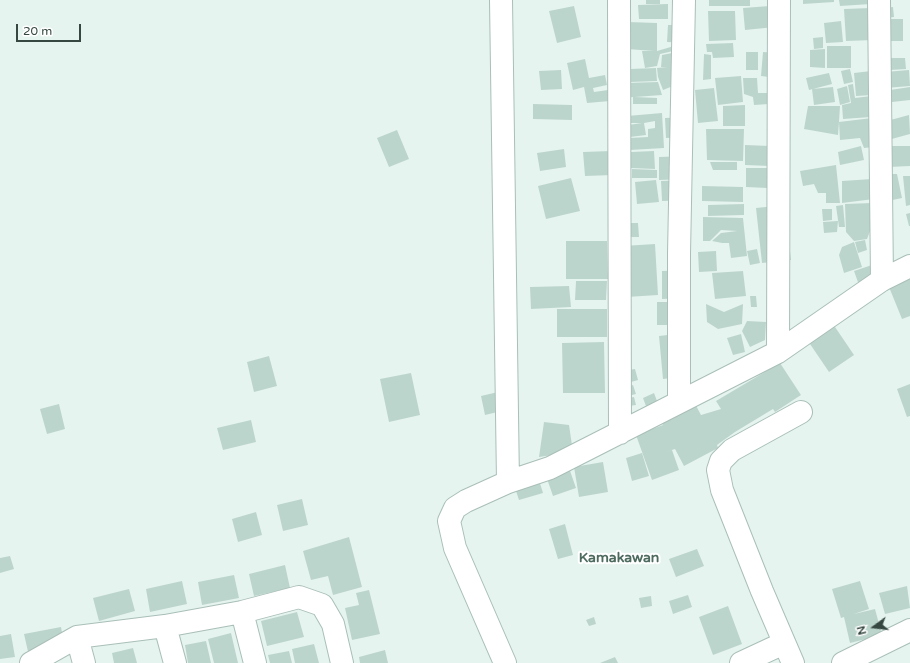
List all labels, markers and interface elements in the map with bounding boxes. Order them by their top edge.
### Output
scale bar [18,16,83,42]
text: 20 m [23,24,52,38]
district label: Kamakawan [579,550,659,566]
north arrow [854,607,894,647]
text: N [855,624,869,636]

